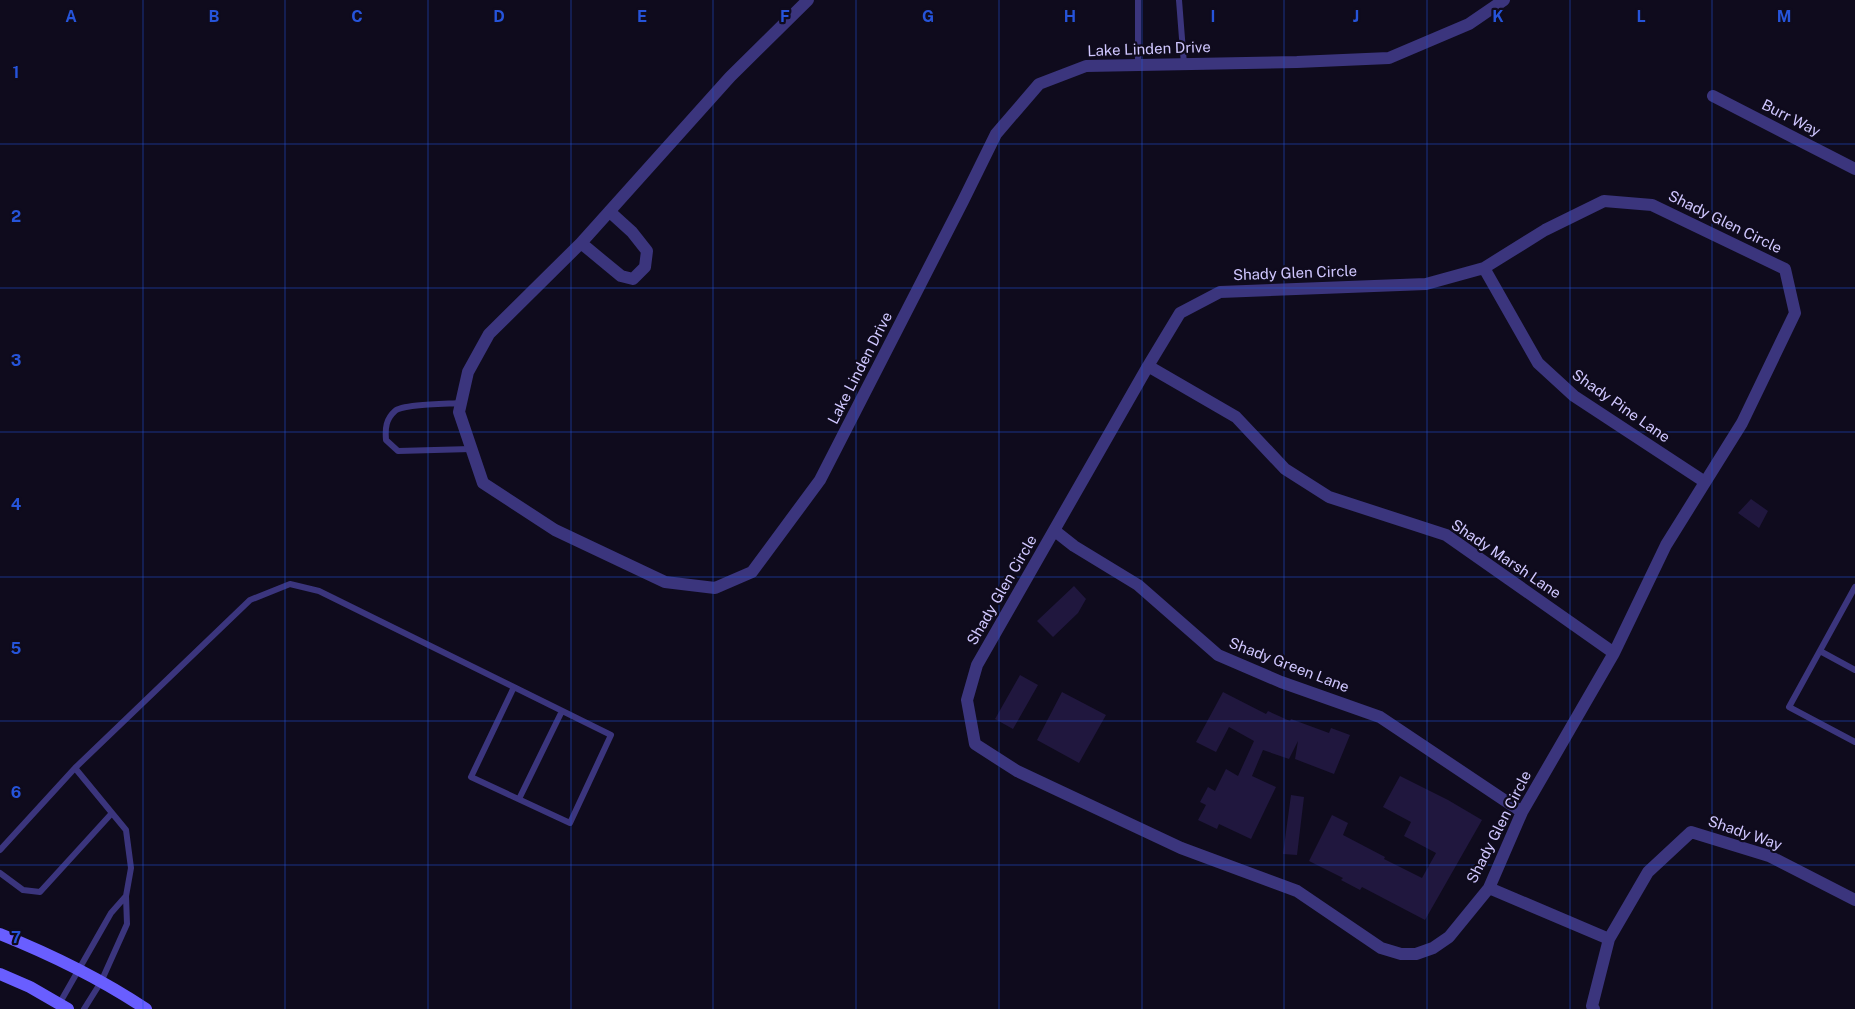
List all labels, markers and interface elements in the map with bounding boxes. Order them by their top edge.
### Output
text: A [65,7,77,26]
text: B [209,7,220,26]
text: C [351,7,363,26]
text: D [493,7,505,26]
text: E [637,7,647,26]
text: F [780,7,790,26]
text: G [922,7,934,26]
text: H [1064,7,1076,26]
text: I [1211,7,1215,26]
text: J [1353,7,1359,26]
text: K [1492,7,1504,26]
text: L [1636,7,1646,26]
text: M [1777,7,1791,26]
street label: Lake Linden Drive [1087,38,1211,59]
text: 1 [13,63,19,82]
street label: Burr Way [1759,96,1823,140]
street label: Shady Glen Circle [1666,187,1785,256]
text: 2 [11,207,21,226]
street label: Shady Glen Circle [1233,262,1357,283]
street label: Lake Linden Drive [824,309,895,427]
text: 3 [11,351,21,370]
street label: Shady Pine Lane [1569,366,1673,446]
text: 4 [11,495,22,514]
street label: Shady Marsh Lane [1448,516,1564,602]
street label: Shady Glen Circle [963,532,1040,648]
street label: Shady Green Lane [1227,634,1352,695]
text: 5 [11,639,22,658]
street label: Shady Glen Circle [1463,768,1534,886]
text: 6 [11,783,21,802]
street label: Shady Way [1706,812,1784,853]
text: 7 [11,928,21,947]

